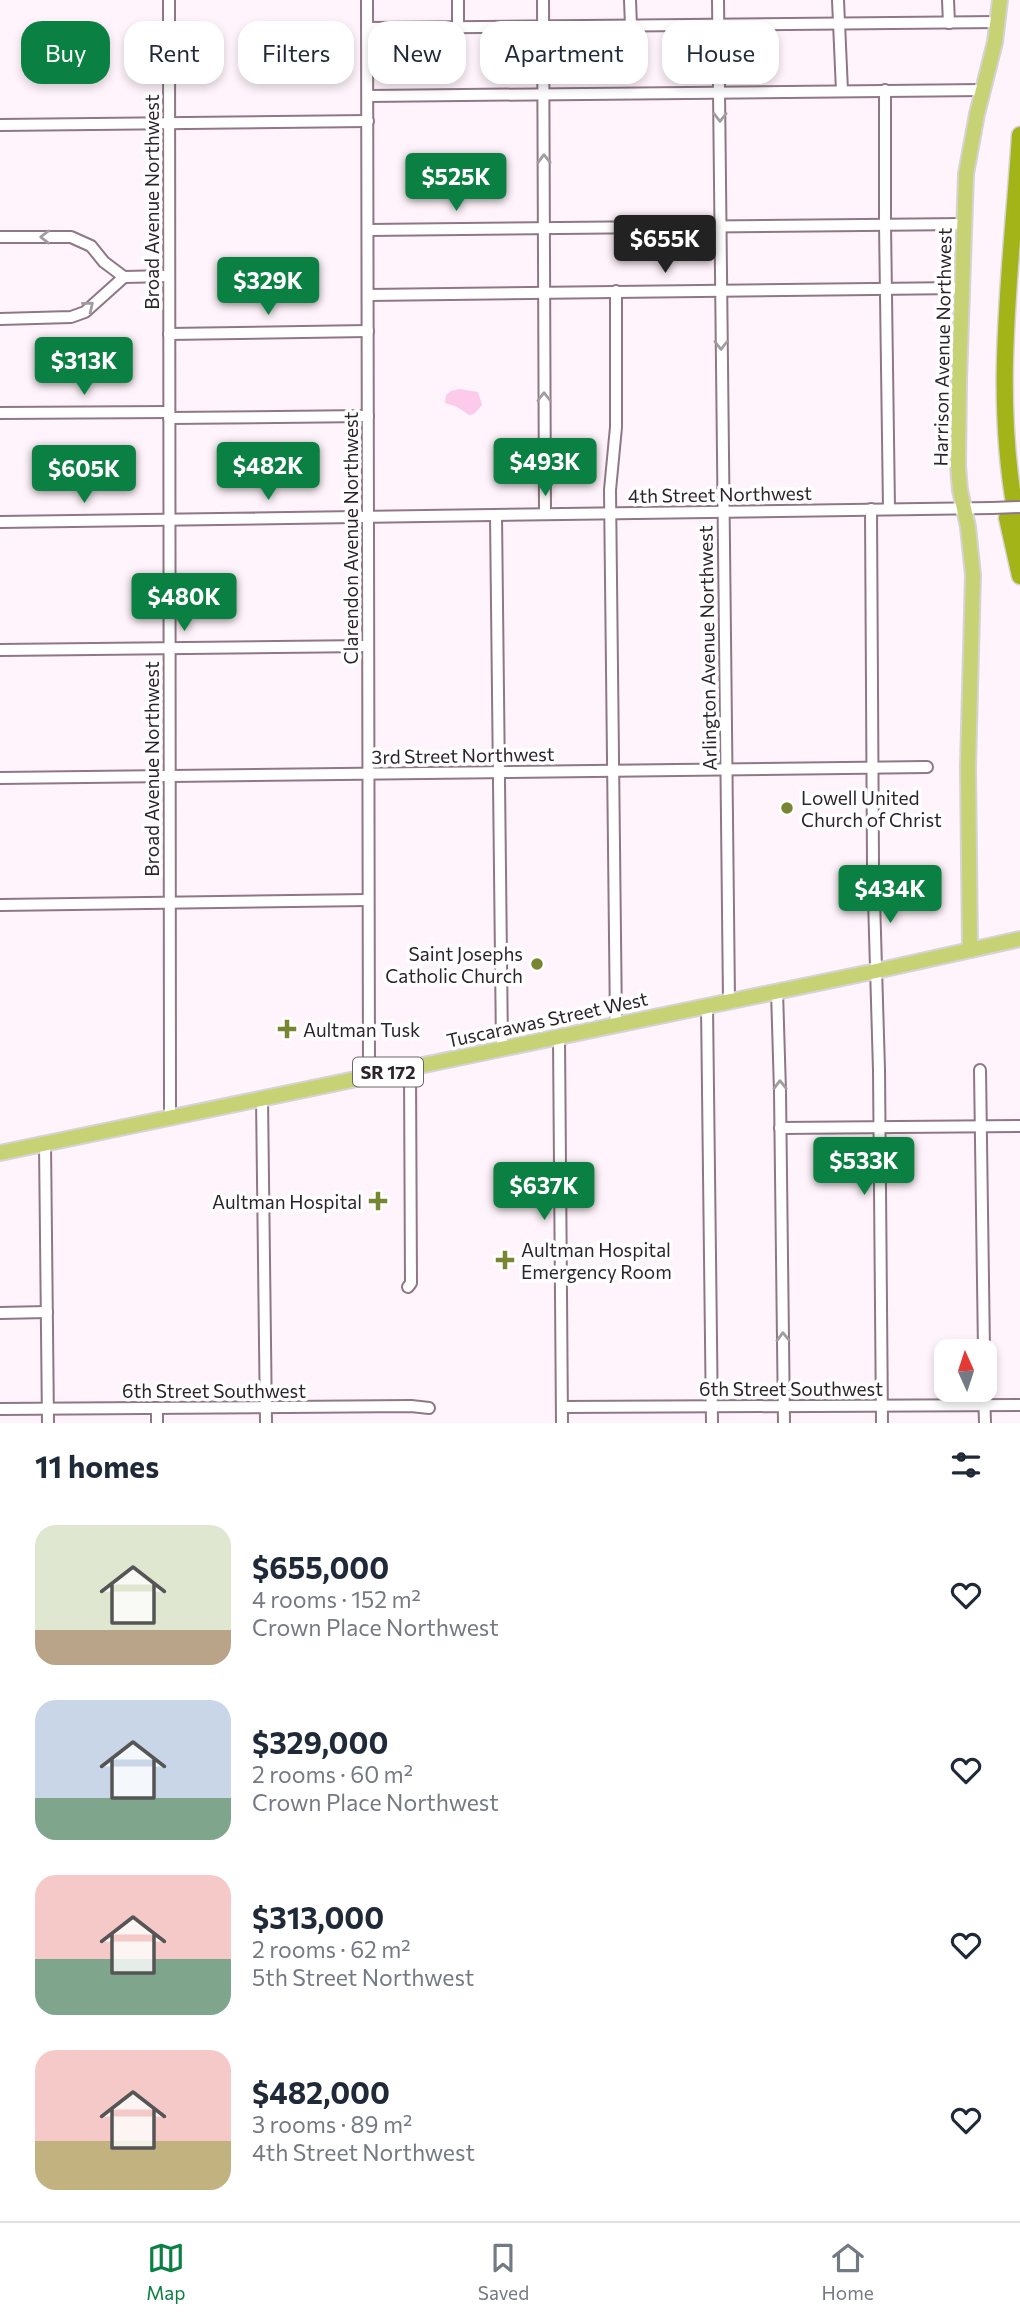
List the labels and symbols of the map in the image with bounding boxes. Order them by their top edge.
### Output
street label: Broad Avenue Northwest [140,94,163,310]
one-way arrow [712,112,728,123]
pin: $525K [407,154,505,213]
one-way arrow [536,154,551,165]
pin: $655K [616,216,714,275]
street label: Harrison Avenue Northwest [928,227,956,467]
one-way arrow [40,229,50,245]
pin: $329K [219,258,317,317]
one-way arrow [81,302,94,315]
pin: $313K [35,338,133,397]
one-way arrow [713,340,729,350]
one-way arrow [537,391,552,402]
street label: Clarendon Avenue Northwest [339,411,362,664]
pin: $493K [496,438,594,498]
pin: $482K [219,442,317,502]
pin: $605K [35,446,133,505]
street label: 4th Street Northwest [628,481,812,507]
street label: Arlington Avenue Northwest [693,525,721,771]
pin: $480K [135,574,233,633]
street label: Broad Avenue Northwest [140,661,163,877]
street label: 3rd Street Northwest [371,742,555,768]
place label: Lowell United Church of Christ [801,786,942,831]
marker: Lowell United Church of Christ [779,800,795,816]
pin: $434K [841,866,939,925]
place label: Saint Josephs Catholic Church [385,942,523,987]
marker: Saint Josephs Catholic Church [529,956,545,972]
street label: Tuscarawas Street West [444,986,650,1052]
place label: Aultman Tusk [303,1018,420,1041]
marker: Aultman Tusk [277,1019,297,1039]
road number: SR 172 [353,1058,423,1086]
one-way arrow [772,1080,788,1090]
pin: $533K [815,1138,913,1197]
pin: $637K [495,1162,593,1222]
place label: Aultman Hospital [212,1190,362,1213]
marker: Aultman Hospital [368,1191,388,1211]
place label: Aultman Hospital Emergency Room [521,1238,672,1283]
marker: Aultman Hospital Emergency Room [495,1250,515,1270]
one-way arrow [775,1332,791,1342]
north arrow [934,1339,998,1402]
street label: 6th Street Southwest [699,1377,883,1400]
street label: 6th Street Southwest [122,1379,306,1402]

